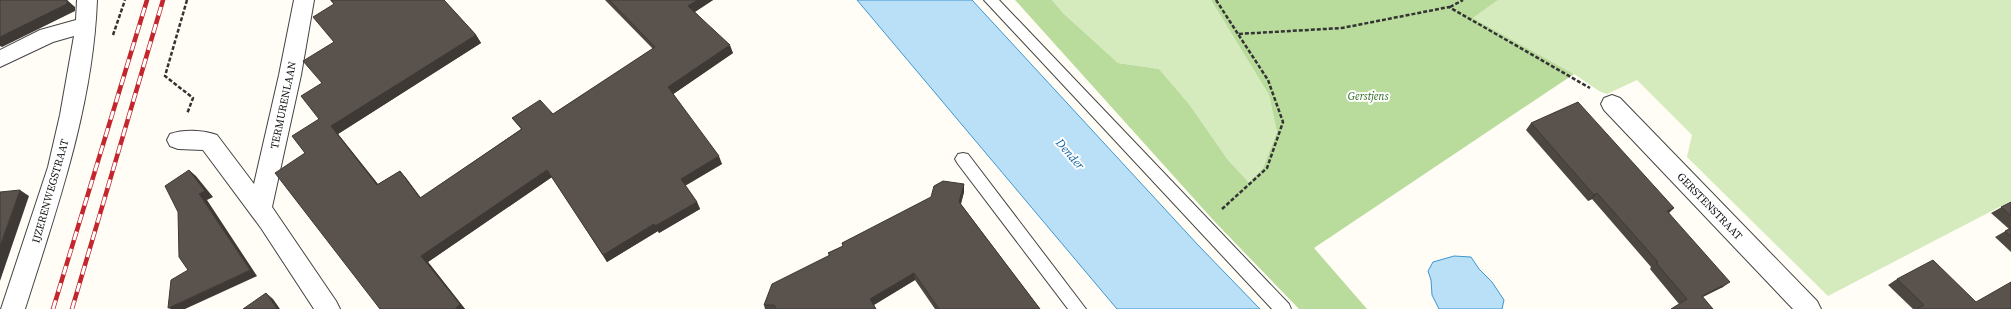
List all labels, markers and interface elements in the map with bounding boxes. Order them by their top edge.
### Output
street label: TERMURENLAAN [267,60,300,150]
park label: Gerstjens [1348,89,1388,104]
water label: Dender [1051,134,1089,174]
street label: IJZERENWEGSTRAAT [28,137,73,245]
street label: GERSTENSTRAAT [1674,169,1746,243]

